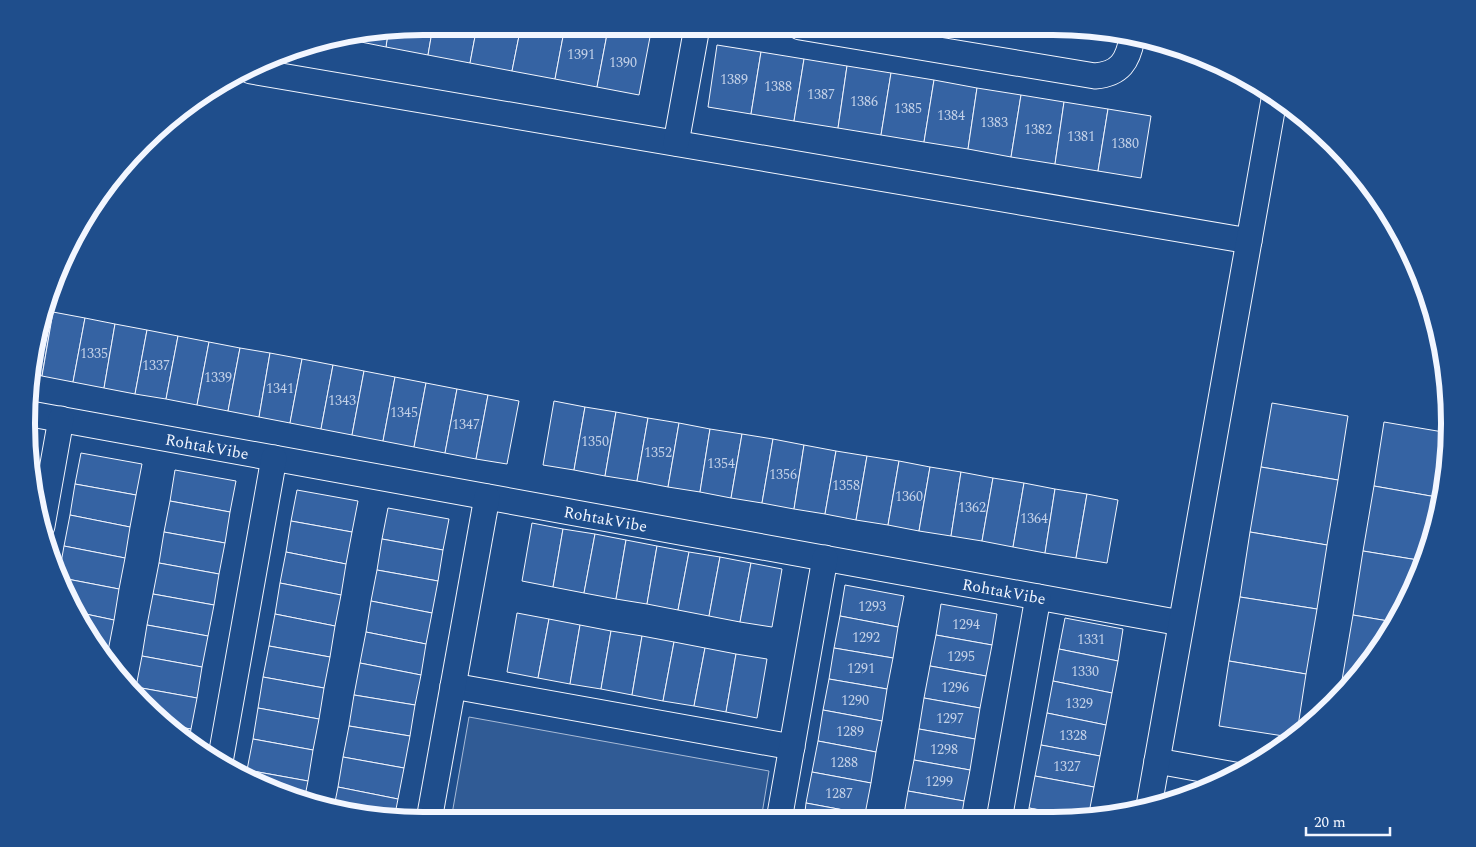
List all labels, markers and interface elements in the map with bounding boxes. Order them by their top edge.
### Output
house number: 1391 [567,44,595,65]
house number: 1390 [609,52,637,73]
house number: 1389 [720,69,748,90]
house number: 1388 [764,76,792,97]
house number: 1387 [807,84,835,105]
house number: 1386 [850,91,878,112]
house number: 1385 [894,98,922,119]
house number: 1384 [937,105,965,126]
house number: 1383 [980,112,1008,133]
house number: 1382 [1024,119,1052,140]
house number: 1381 [1067,126,1095,147]
house number: 1380 [1111,133,1139,154]
house number: 1335 [80,343,108,364]
house number: 1337 [142,355,170,376]
house number: 1339 [204,367,232,388]
house number: 1341 [266,378,294,399]
house number: 1343 [328,390,356,411]
house number: 1345 [390,402,418,423]
house number: 1347 [452,414,480,435]
street label: RohtakVibe [163,428,251,466]
house number: 1350 [581,431,609,452]
house number: 1352 [644,442,672,463]
house number: 1354 [707,453,735,474]
house number: 1356 [769,464,797,485]
house number: 1358 [832,475,860,496]
house number: 1360 [895,486,923,507]
house number: 1362 [958,497,986,518]
street label: RohtakVibe [562,500,649,539]
house number: 1364 [1020,508,1048,529]
street label: RohtakVibe [960,572,1048,611]
house number: 1293 [858,596,886,617]
house number: 1294 [952,614,980,635]
house number: 1292 [852,627,880,648]
house number: 1331 [1077,629,1105,650]
house number: 1295 [947,646,975,667]
house number: 1291 [847,658,875,679]
house number: 1330 [1071,661,1099,682]
house number: 1296 [941,677,969,698]
house number: 1290 [841,690,869,711]
house number: 1329 [1065,693,1093,714]
house number: 1297 [936,708,964,729]
house number: 1289 [836,721,864,742]
house number: 1328 [1059,725,1087,746]
house number: 1298 [930,739,958,760]
house number: 1288 [830,752,858,773]
house number: 1327 [1053,756,1081,777]
house number: 1299 [925,771,953,792]
house number: 1287 [825,783,853,804]
scale bar [1306,804,1390,836]
text: 20 m [1314,811,1346,834]

